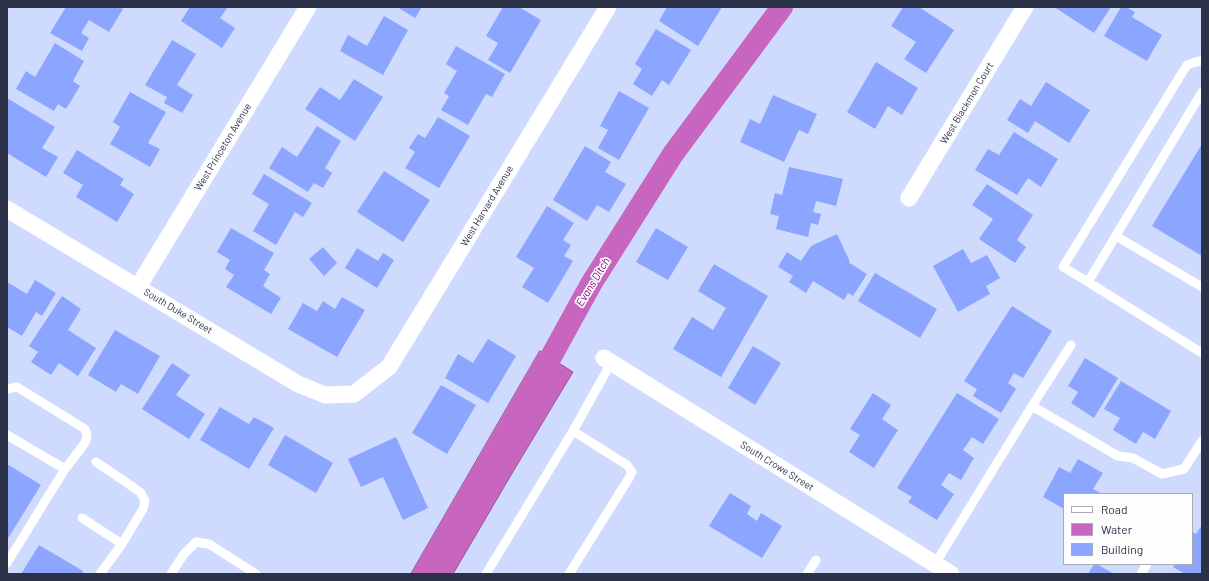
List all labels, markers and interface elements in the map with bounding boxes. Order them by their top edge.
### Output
street label: West Blackmon Court [938,60,996,146]
street label: West Princeton Avenue [192,101,254,193]
street label: West Harvard Avenue [458,163,516,249]
water label: Evans Ditch [573,255,613,309]
street label: South Duke Street [141,286,215,336]
street label: South Crowe Street [738,439,816,493]
legend [1063,493,1193,565]
text: Road [1101,502,1128,516]
text: Water [1101,522,1132,536]
text: Building [1101,542,1143,556]

